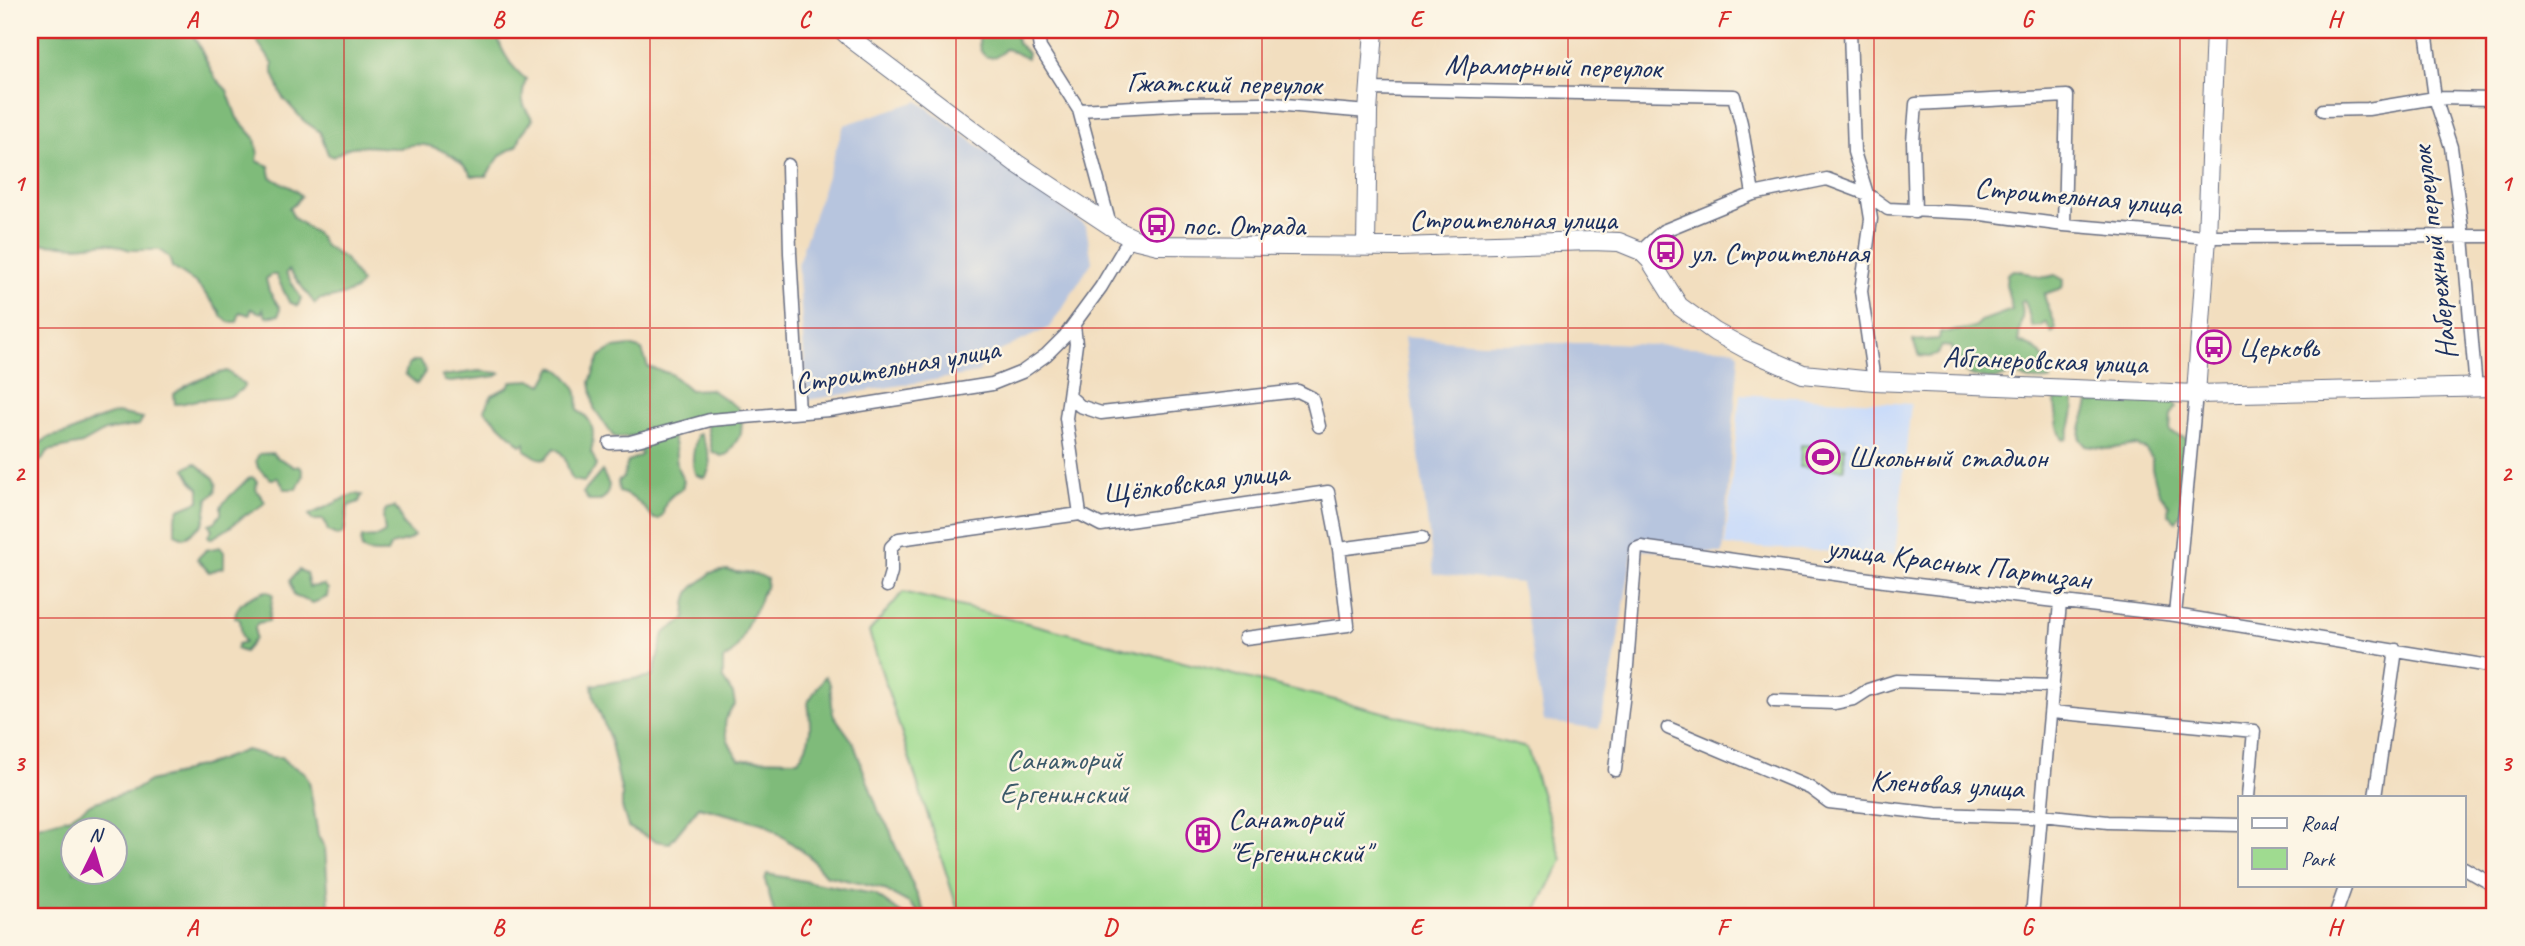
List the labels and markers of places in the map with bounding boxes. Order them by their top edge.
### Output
bus stop icon: пос. Отрада [1138,206,1176,244]
place label: пос. Отрада [1182,206,1307,244]
bus stop icon: ул. Строительная [1647,233,1685,271]
place label: ул. Строительная [1688,233,1871,271]
bus stop icon: Церковь [2195,328,2233,366]
place label: Церковь [2238,328,2321,366]
sports icon: Школьный стадион [1804,438,1842,476]
place label: Школьный стадион [1848,438,2049,476]
place label: Санаторий "Ергенинский" [1228,799,1377,871]
building icon: Санаторий "Ергенинский" [1184,816,1222,854]

